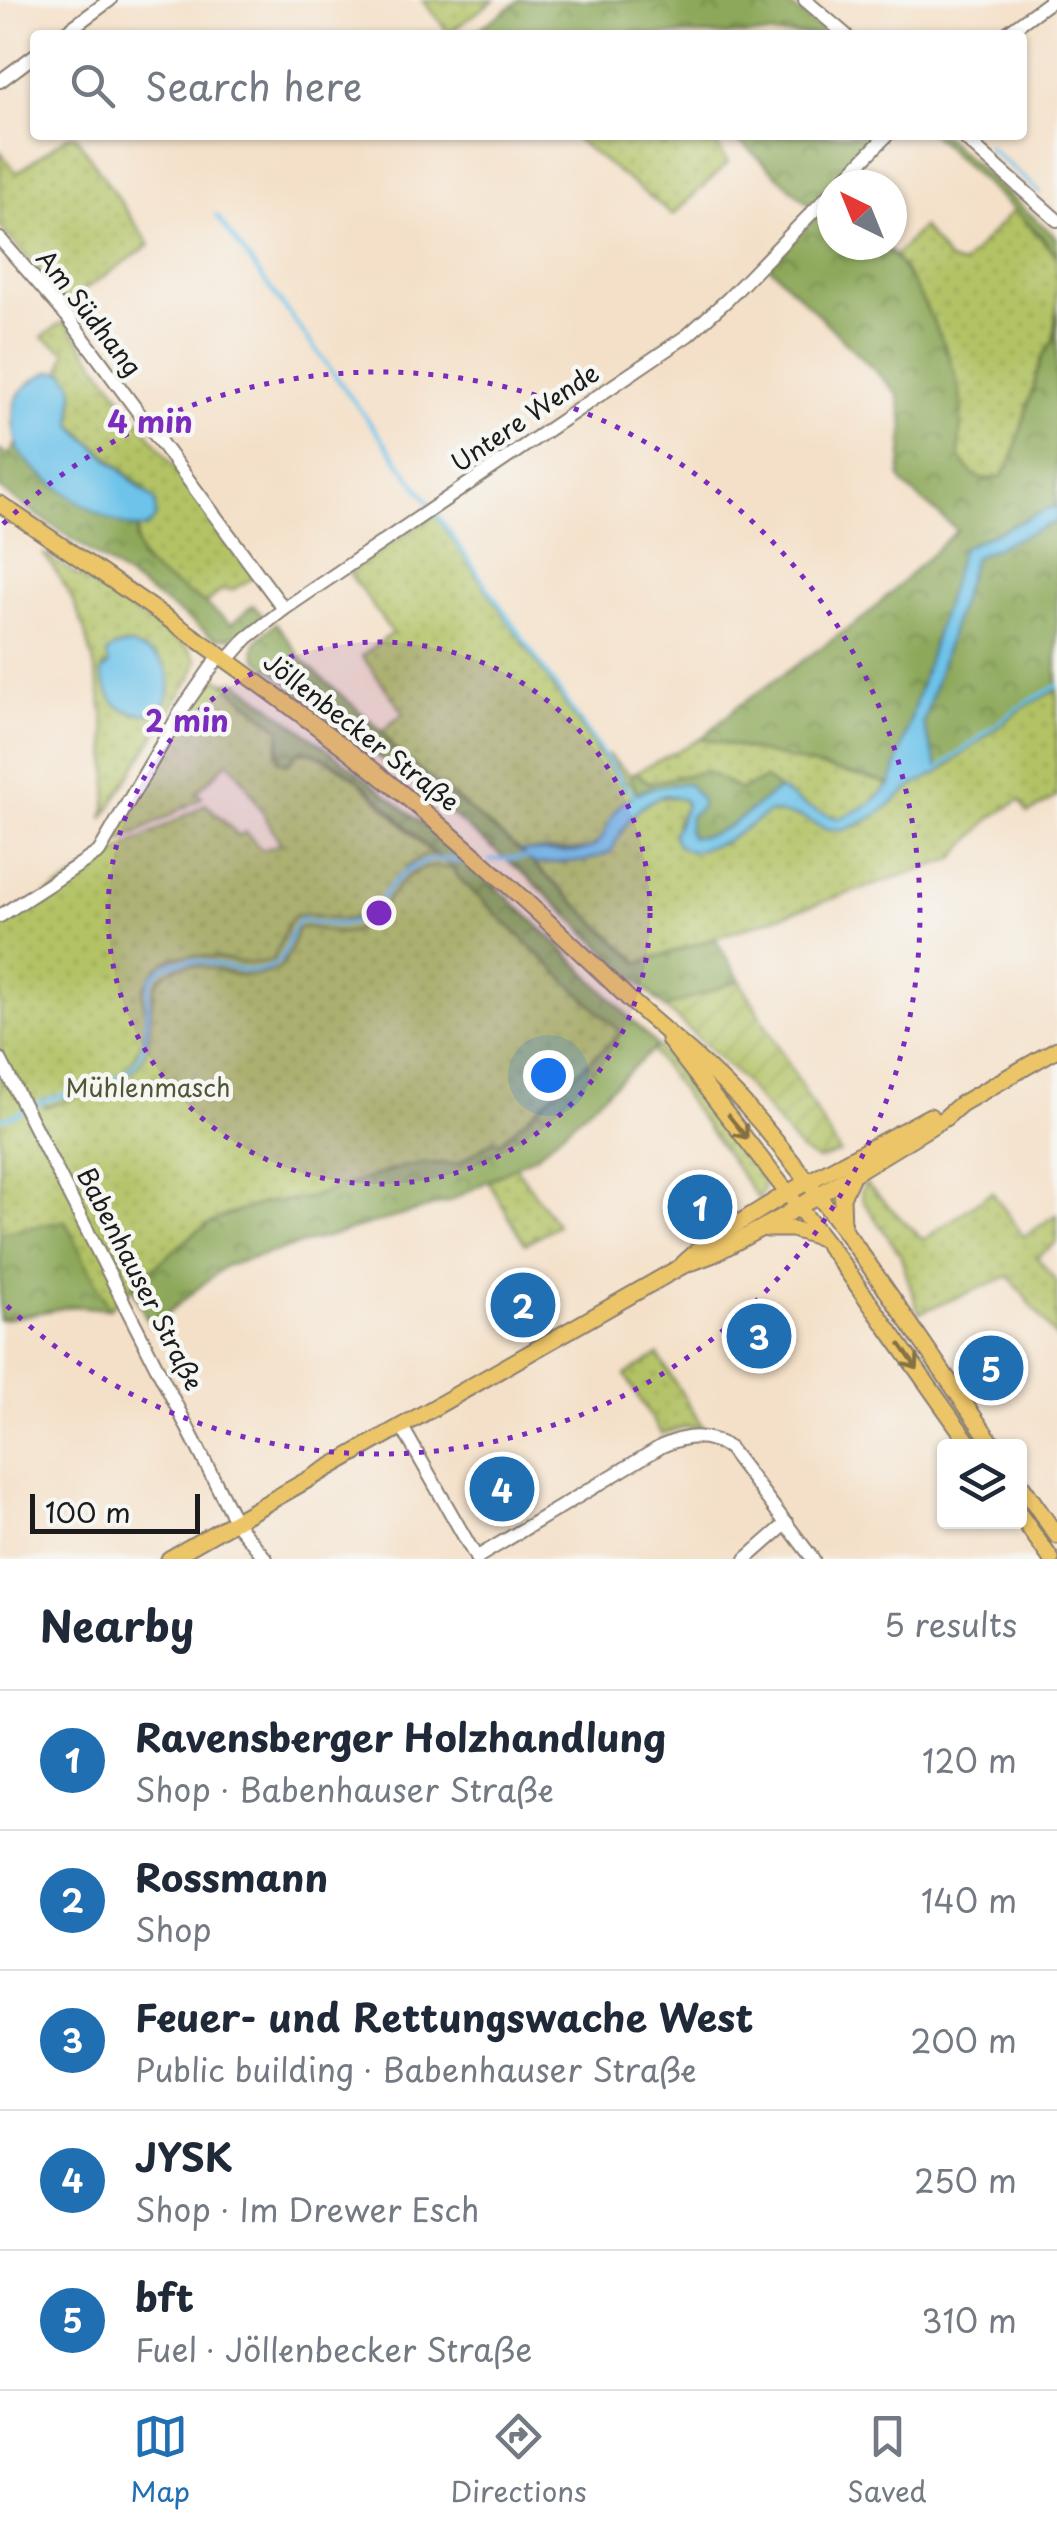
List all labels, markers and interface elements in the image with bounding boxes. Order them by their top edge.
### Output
search box [30,30,1027,140]
text: Search here [145,57,362,114]
icon: search [65,58,120,113]
north arrow [817,170,907,260]
street label: Am Südhang [28,241,152,384]
street label: Untere Wende [443,354,606,481]
text: 4 min [107,398,193,443]
street label: Jöllenbecker Straße [255,642,468,820]
text: 2 min [145,697,229,742]
centre of rings [361,895,397,931]
your location [523,1050,574,1101]
park label: Mühlenmasch [65,1068,231,1106]
one-way arrow [727,1113,748,1140]
street label: Babenhauser Straße [68,1160,214,1397]
pin: 1 [668,1170,732,1244]
pin: 2 [490,1268,556,1342]
pin: 3 [726,1298,792,1374]
pin: 5 [958,1330,1024,1406]
one-way arrow [898,1343,919,1370]
map controls [937,1439,1027,1529]
button: layers [937,1439,1027,1529]
pin: 4 [470,1452,534,1526]
scale bar [30,1489,200,1534]
text: 100 m [45,1490,131,1533]
text: Nearby [40,1593,194,1656]
text: 5 results [884,1600,1017,1648]
text: Ravensberger Holzhandlung [135,1708,666,1765]
text: 1 [65,1736,80,1784]
text: 120 m [922,1736,1017,1784]
text: Shop · Babenhauser Straße [135,1765,554,1813]
text: Rossmann [135,1848,328,1905]
text: 2 [61,1876,84,1924]
text: 140 m [921,1876,1017,1924]
text: Shop [135,1905,212,1953]
text: Feuer- und Rettungswache West [135,1988,753,2045]
text: 3 [62,2016,83,2064]
text: 200 m [910,2016,1017,2064]
text: Public building · Babenhauser Straße [135,2045,697,2093]
text: JYSK [135,2128,233,2185]
text: 4 [62,2156,83,2204]
text: 250 m [914,2156,1017,2204]
text: Shop · Im Drewer Esch [135,2185,479,2233]
text: bft [135,2268,194,2325]
text: 5 [62,2296,83,2344]
text: 310 m [921,2296,1017,2344]
text: Fuel · Jöllenbecker Straße [135,2325,532,2373]
tab: Map [130,2409,190,2512]
tab: Directions [451,2409,587,2512]
tab: Saved [847,2409,927,2512]

